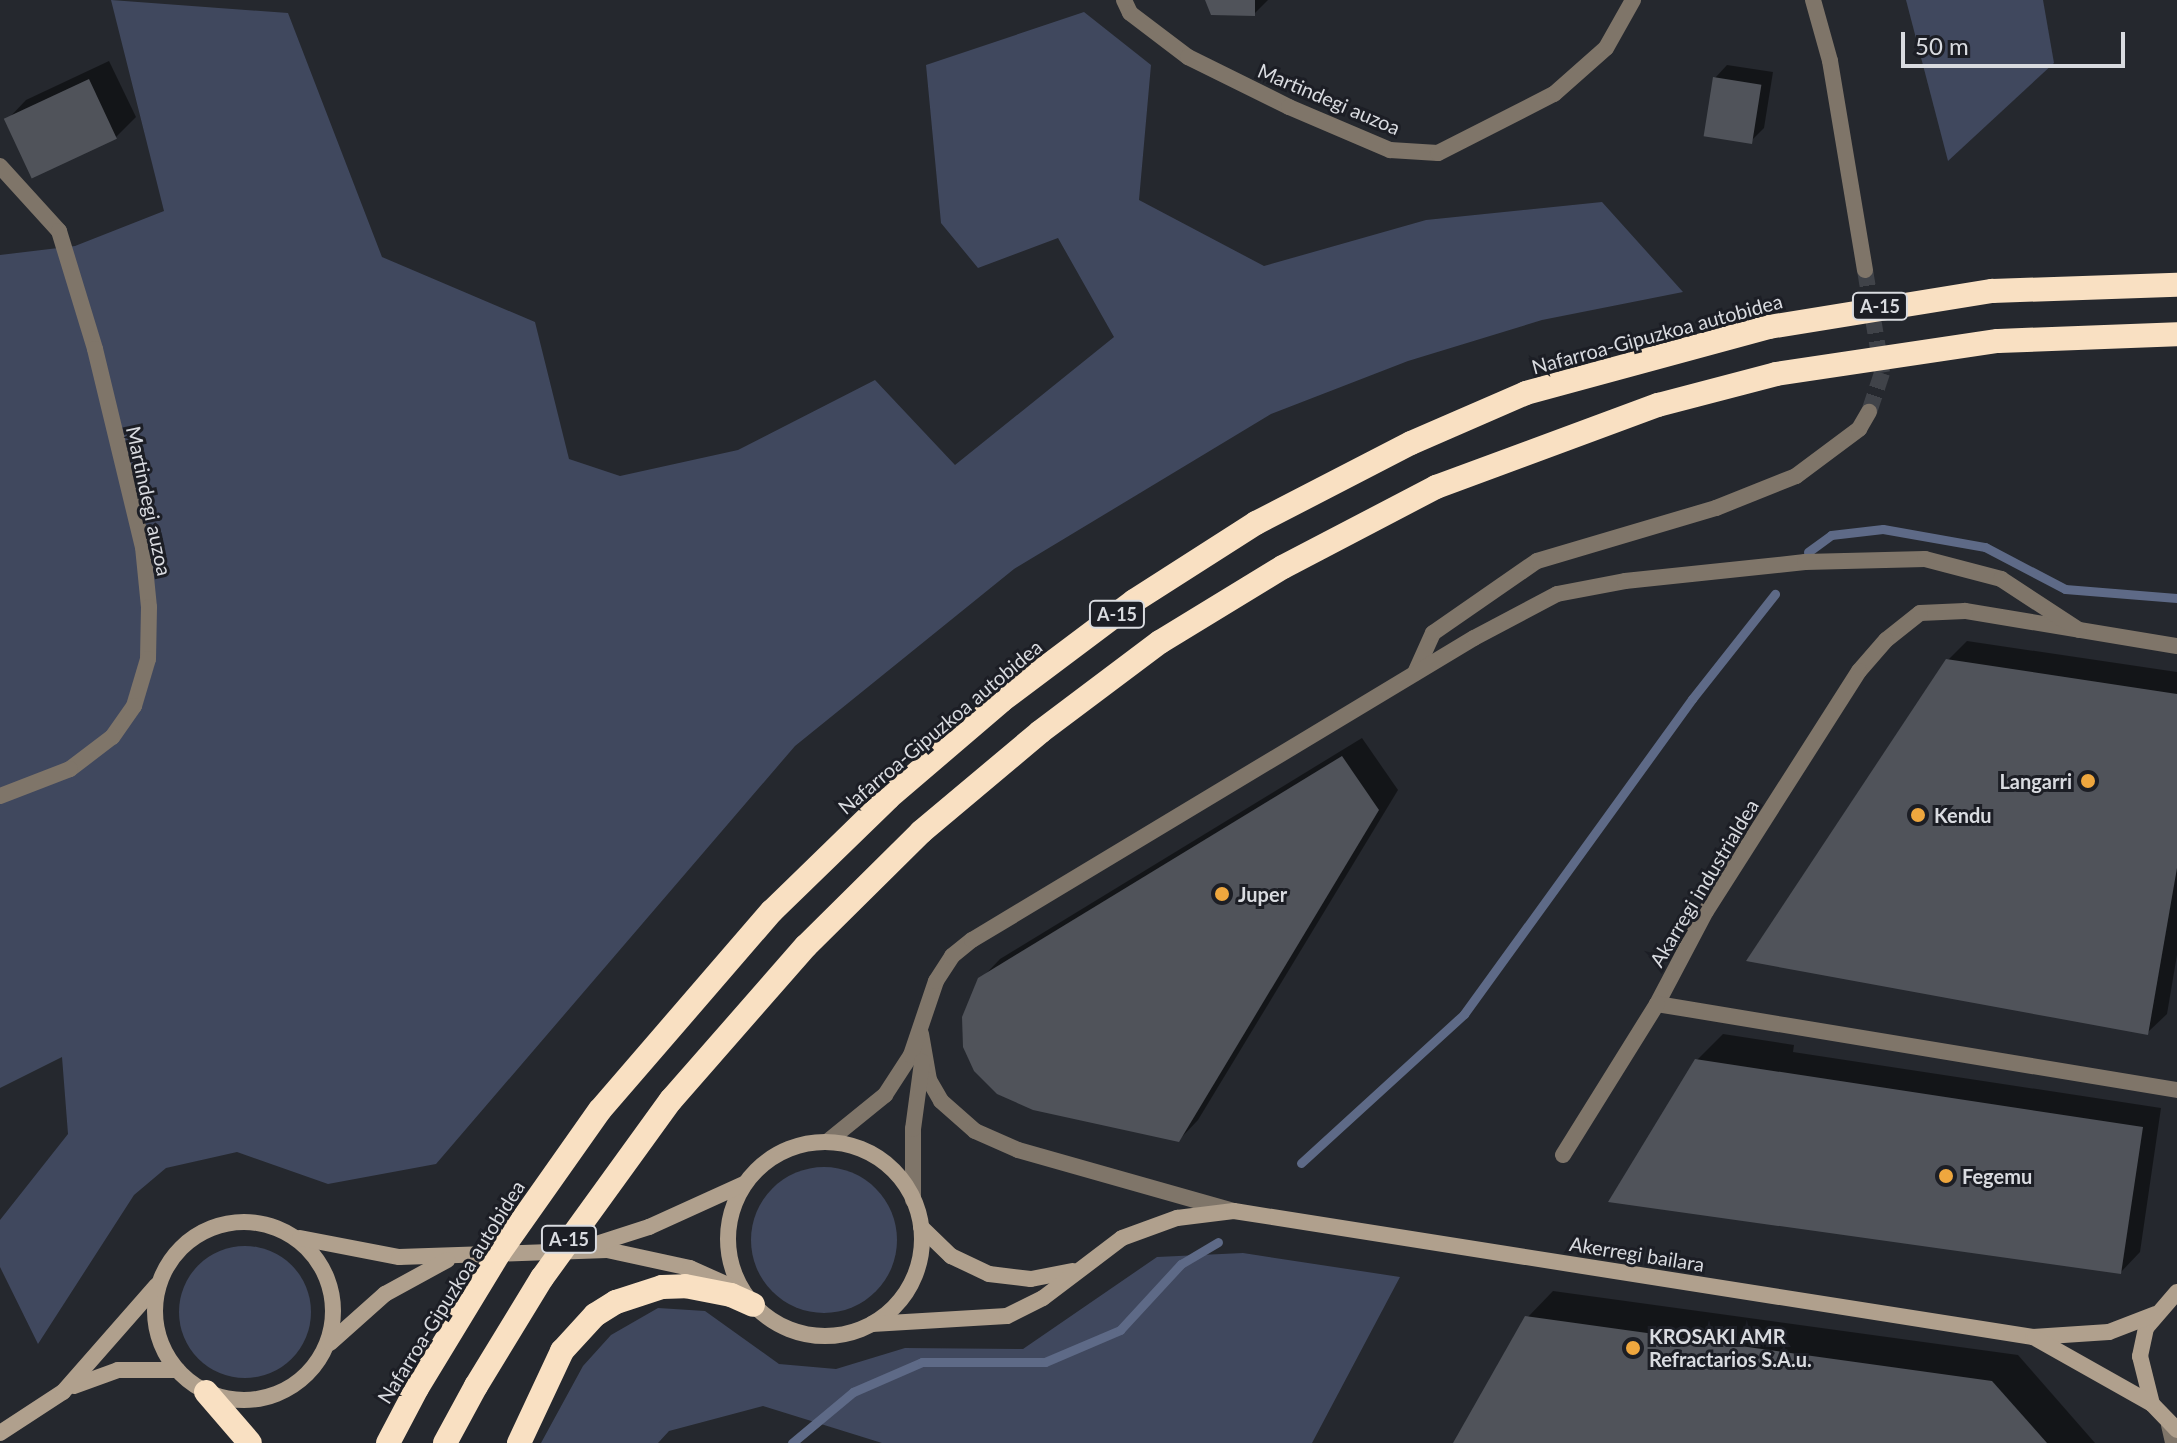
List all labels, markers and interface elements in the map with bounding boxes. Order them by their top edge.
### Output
scale bar [1905,16,2129,66]
text: 50 m [1915,31,1969,60]
street label: Martindegi auzoa [1254,58,1404,140]
street label: Nafarroa-Gipuzkoa autobidea [1529,289,1785,379]
road number: A-15 [1850,292,1910,320]
street label: Martindegi auzoa [121,424,177,578]
road number: A-15 [1087,600,1147,628]
street label: Nafarroa-Gipuzkoa autobidea [833,635,1047,819]
place label: Langarri [1999,769,2072,793]
marker: Langarri [2079,772,2097,790]
street label: Akarregi industrialdea [1644,795,1764,971]
place label: Kendu [1934,803,1992,827]
marker: Kendu [1909,806,1927,824]
place label: Juper [1238,882,1287,906]
marker: Juper [1213,885,1231,903]
place label: Fegemu [1962,1164,2032,1188]
marker: Fegemu [1937,1167,1955,1185]
street label: Nafarroa-Gipuzkoa autobidea [372,1176,530,1408]
road number: A-15 [539,1225,599,1253]
street label: Akerregi bailara [1568,1231,1706,1277]
place label: KROSAKI AMR Refractarios S.A.u. [1649,1324,1812,1371]
marker: KROSAKI AMR Refractarios S.A.u. [1624,1339,1642,1357]

